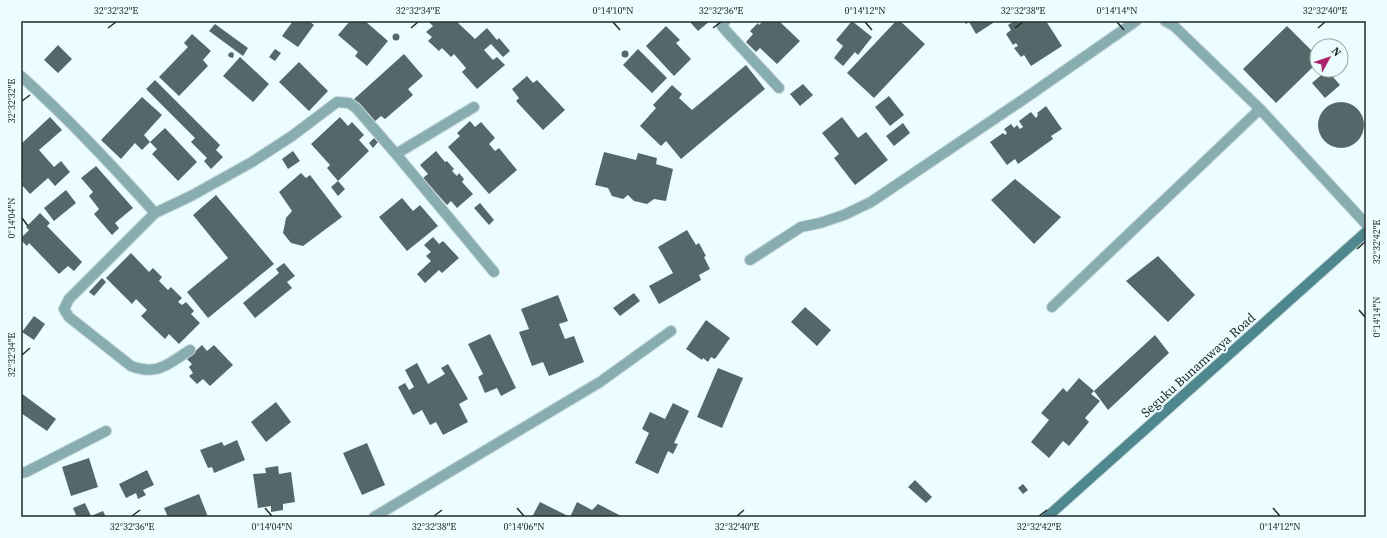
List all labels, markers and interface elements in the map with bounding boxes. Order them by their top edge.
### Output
text: 32°32'32"E [94,4,138,17]
text: 32°32'34"E [396,4,440,17]
text: 0°14'10"N [592,4,634,17]
text: 32°32'36"E [699,4,743,17]
text: 0°14'12"N [844,4,886,17]
text: 32°32'38"E [1001,4,1045,17]
text: 0°14'14"N [1096,4,1138,17]
text: 32°32'40"E [1303,4,1347,17]
north arrow [1309,38,1349,78]
text: N [1328,44,1345,60]
text: 32°32'32"E [5,79,18,123]
text: 0°14'04"N [5,197,18,239]
text: 32°32'42"E [1370,220,1383,264]
text: 0°14'14"N [1370,296,1383,338]
street label: Seguku Bunamwaya Road [1137,309,1259,421]
text: 32°32'34"E [5,333,18,377]
text: 32°32'36"E [110,520,154,533]
text: 0°14'04"N [251,520,293,533]
text: 32°32'38"E [412,520,456,533]
text: 0°14'06"N [503,520,545,533]
text: 32°32'40"E [715,520,759,533]
text: 32°32'42"E [1017,520,1061,533]
text: 0°14'12"N [1259,520,1301,533]

